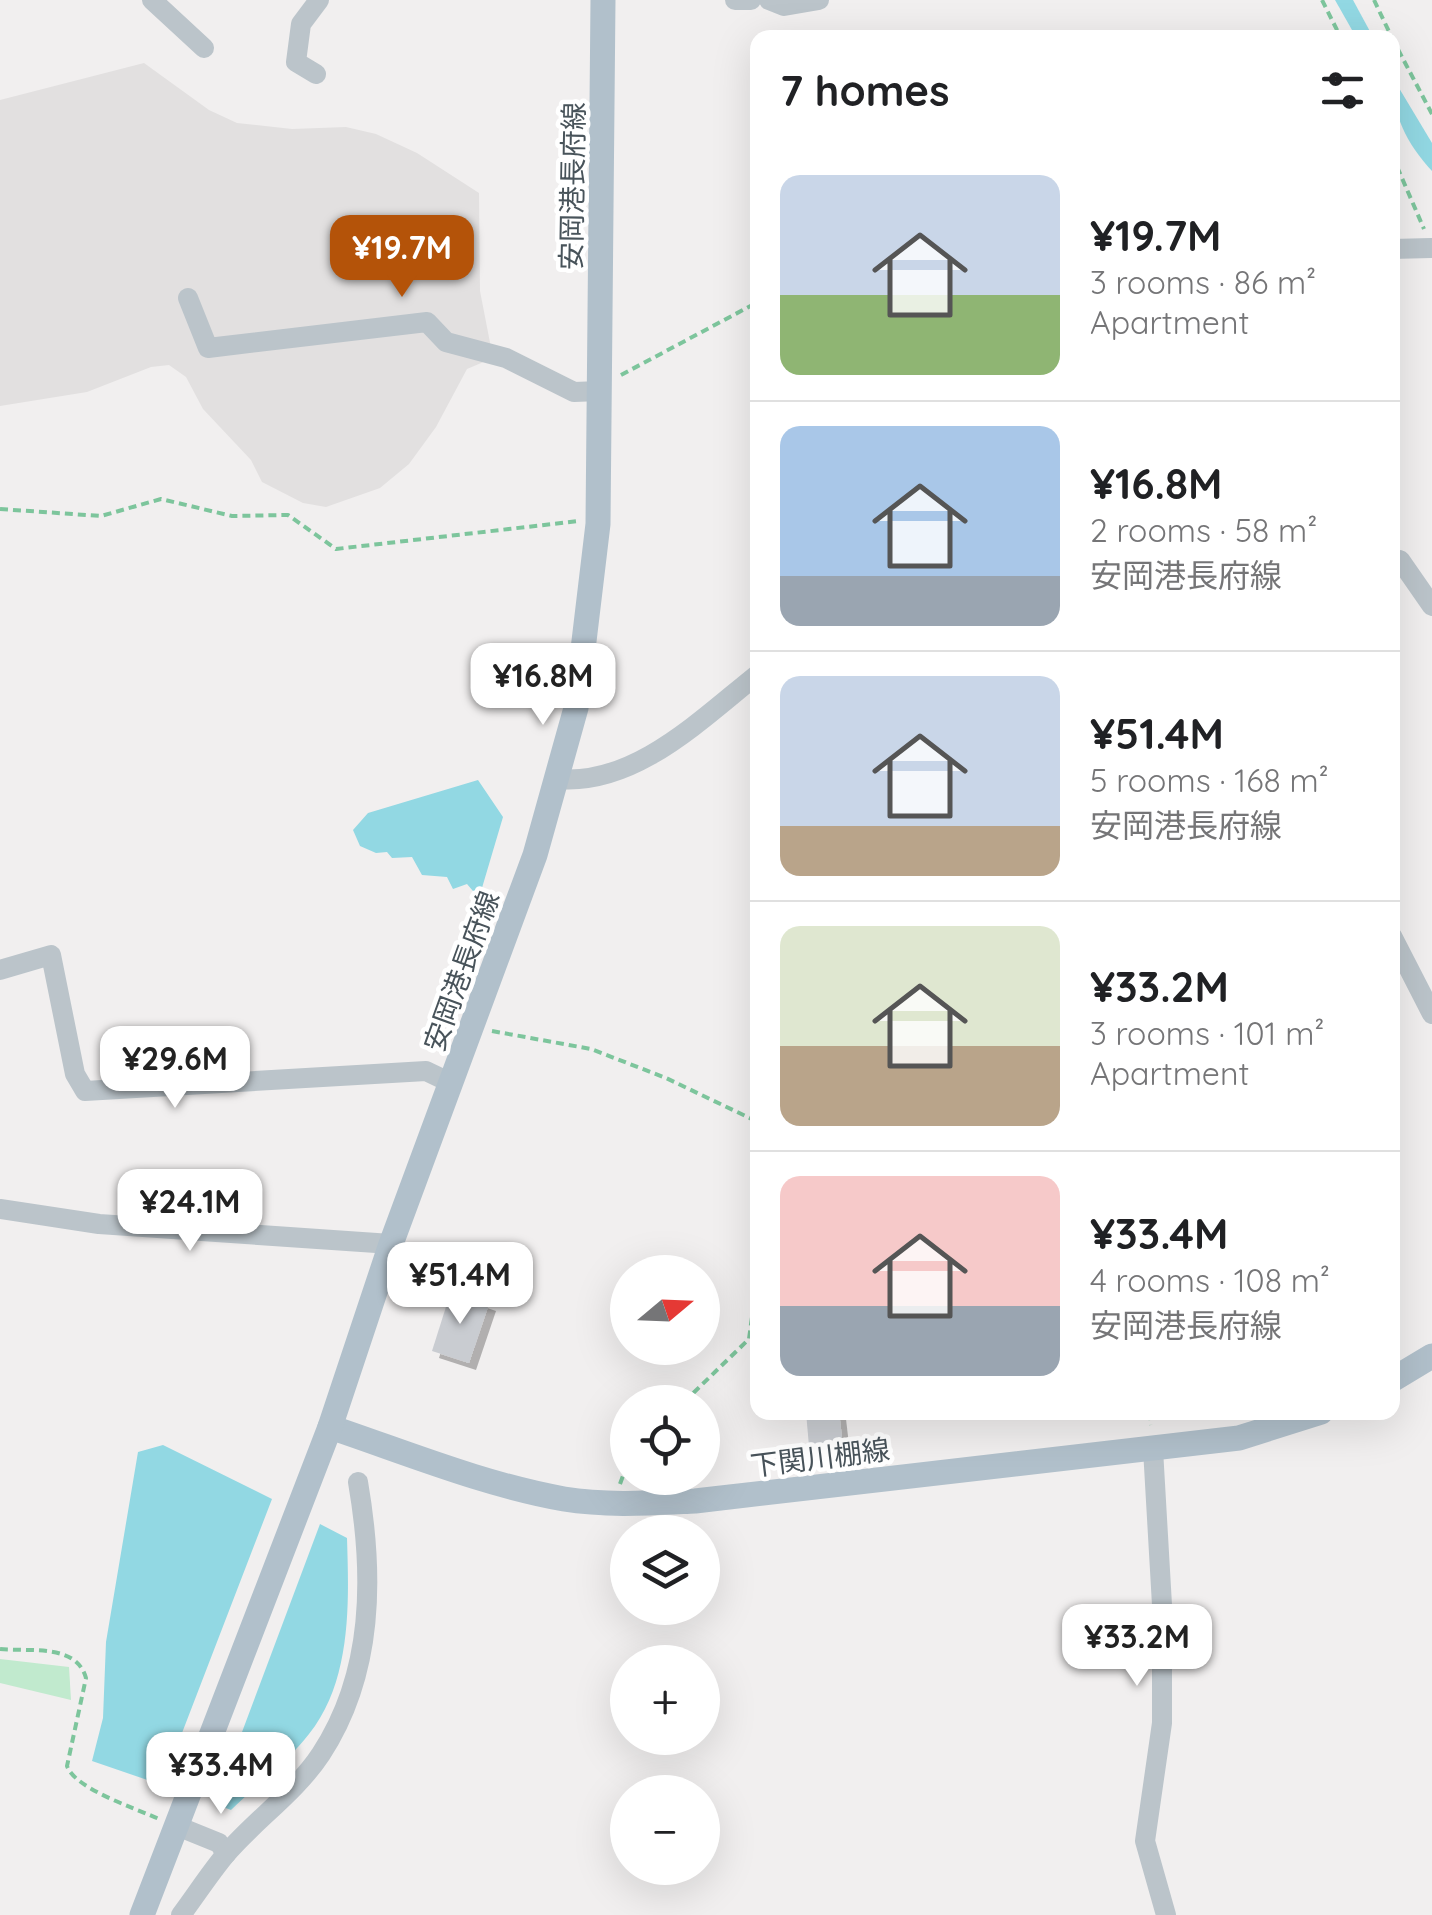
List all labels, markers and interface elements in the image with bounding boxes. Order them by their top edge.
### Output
icon: filters [1315,63,1370,118]
text: 7 homes [780,64,949,117]
street label: 安岡港長府線 [553,102,591,270]
text: ¥19.7M [1090,209,1221,262]
pin: ¥19.7M [321,215,483,300]
icon: home [860,215,980,335]
text: ¥19.7M [352,227,452,267]
text: 3 rooms · 86 m² [1090,262,1316,302]
text: Apartment [1090,302,1249,342]
text: ¥16.8M [1090,457,1222,510]
icon: home [860,466,980,586]
text: 2 rooms · 58 m² [1090,510,1317,550]
text: 安岡港長府線 [1090,555,1282,595]
pin: ¥16.8M [462,643,624,728]
text: ¥16.8M [493,655,593,695]
text: ¥51.4M [1090,707,1224,760]
icon: home [860,716,980,836]
text: 5 rooms · 168 m² [1090,760,1329,800]
text: 安岡港長府線 [1090,805,1282,845]
street label: 安岡港長府線 [416,886,506,1056]
text: ¥33.2M [1090,960,1229,1013]
icon: home [860,966,980,1086]
text: 3 rooms · 101 m² [1090,1013,1324,1053]
pin: ¥29.6M [94,1026,256,1111]
text: ¥29.6M [122,1038,228,1078]
text: Apartment [1090,1053,1249,1093]
pin: ¥24.1M [109,1169,271,1254]
text: ¥24.1M [139,1181,241,1221]
text: ¥33.4M [1090,1207,1228,1260]
icon: home [860,1216,980,1336]
pin: ¥51.4M [379,1242,541,1327]
text: ¥51.4M [409,1254,511,1294]
north arrow [610,1255,720,1365]
map controls [610,1255,720,1885]
text: 4 rooms · 108 m² [1090,1260,1330,1300]
text: 安岡港長府線 [1090,1305,1282,1345]
button: locate [610,1385,720,1495]
street label: 下関川棚線 [748,1431,892,1483]
button: layers [610,1515,720,1625]
pin: ¥33.2M [1056,1604,1218,1689]
text: ¥33.2M [1084,1616,1190,1656]
button: + [610,1645,720,1755]
pin: ¥33.4M [140,1732,302,1817]
text: ¥33.4M [168,1744,274,1784]
button: − [610,1775,720,1885]

